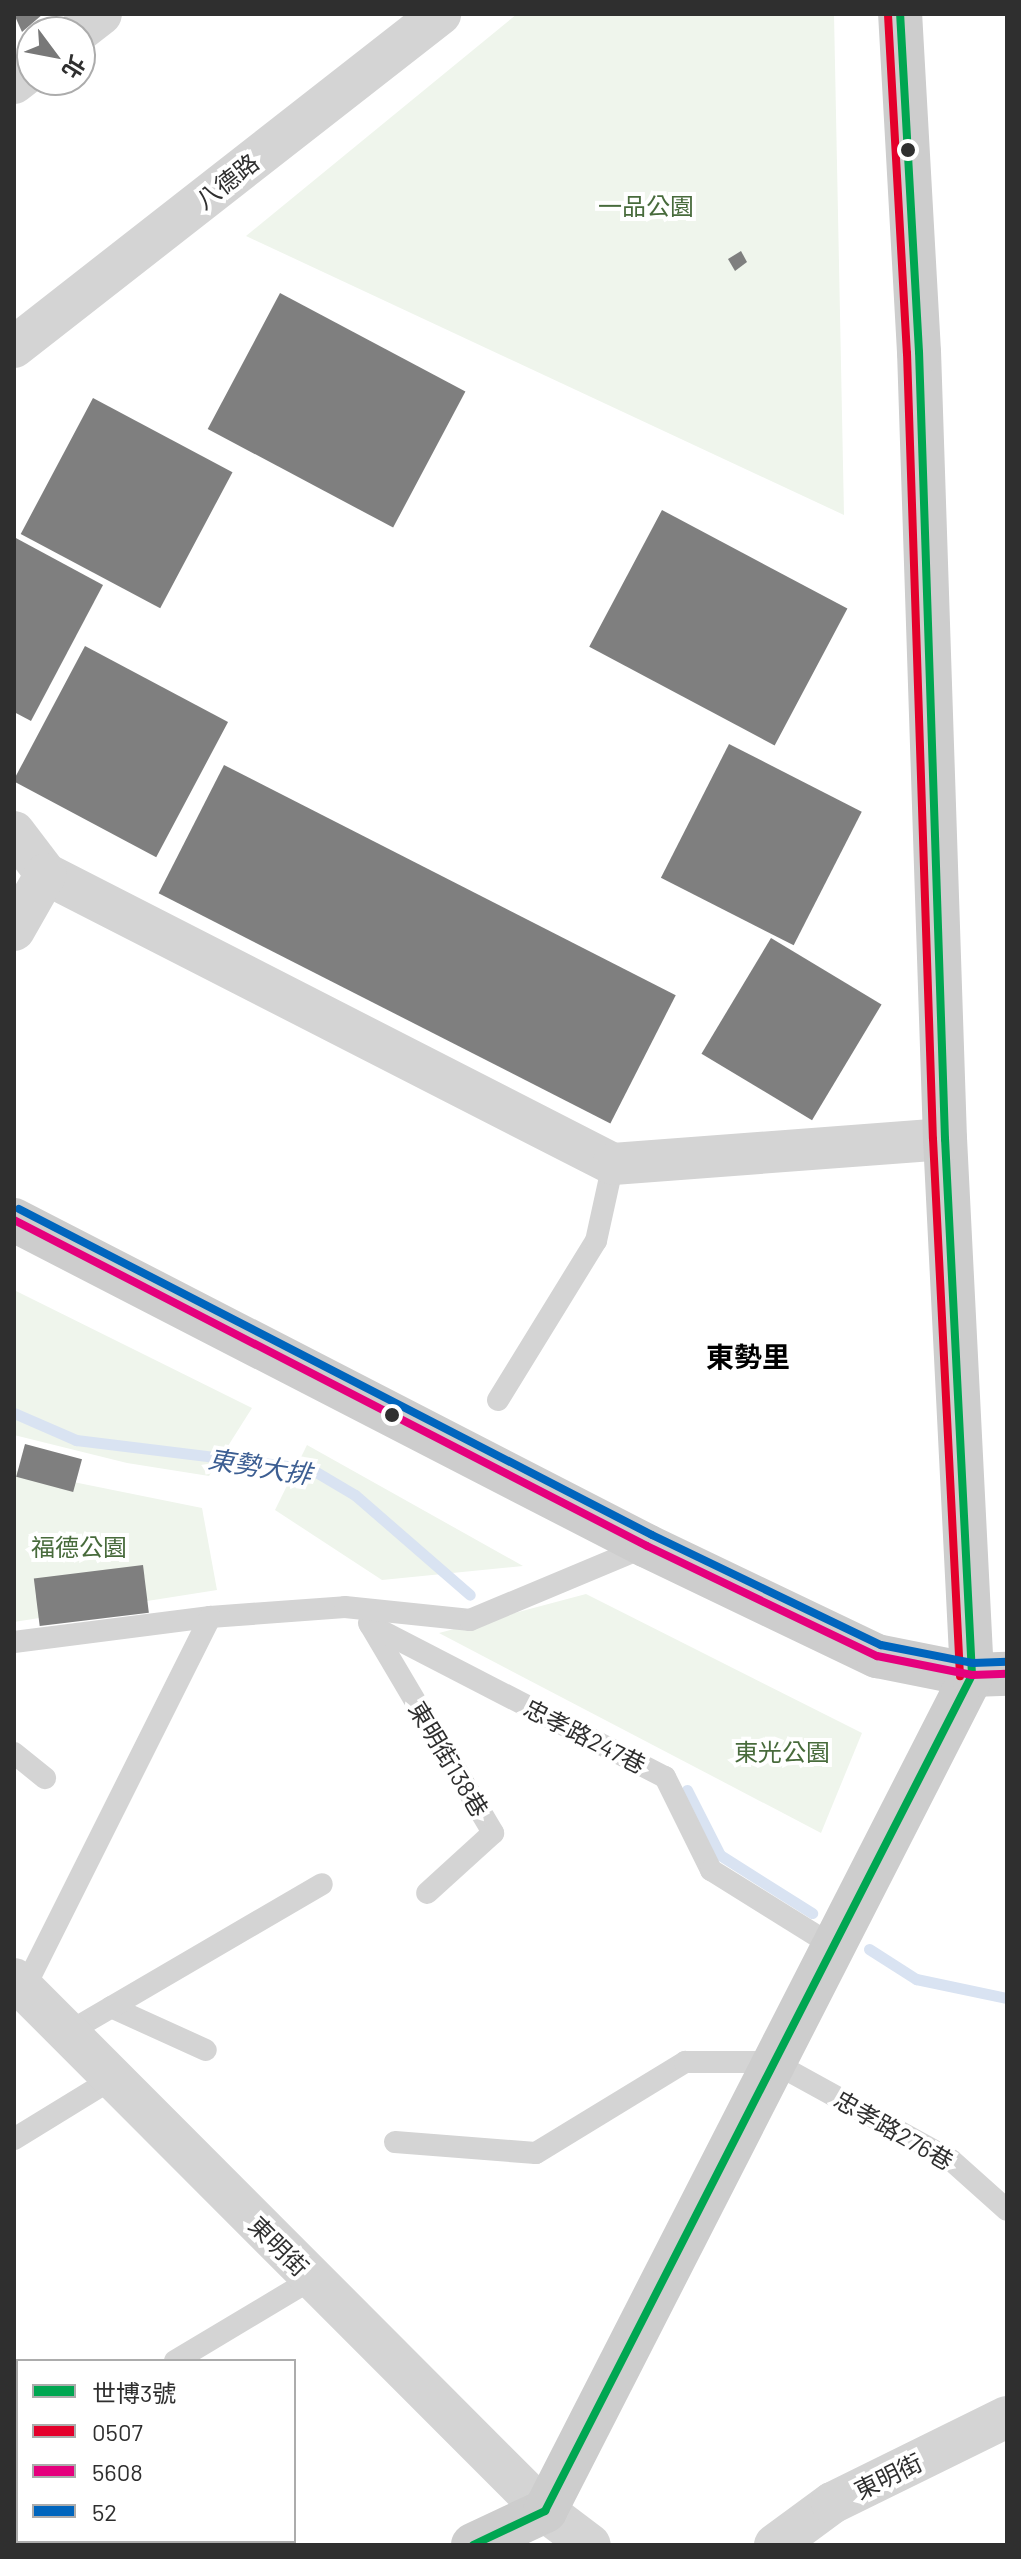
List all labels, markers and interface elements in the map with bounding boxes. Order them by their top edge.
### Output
north arrow [16,16,96,96]
text: 北 [58,51,92,84]
unlabelled marker [900,142,916,158]
street label: 八德路 [190,147,264,215]
park label: 一品公園 [598,192,694,220]
district label: 東勢里 [706,1339,790,1373]
unlabelled marker [384,1407,400,1423]
water label: 東勢大排 [206,1442,314,1490]
park label: 福德公園 [31,1533,127,1561]
street label: 忠孝路247巷 [519,1693,651,1779]
street label: 東明街138巷 [403,1696,495,1822]
park label: 東光公園 [734,1738,830,1766]
street label: 忠孝路276巷 [829,2084,959,2176]
street label: 東明街 [243,2210,315,2282]
legend [16,2359,296,2543]
text: 世博3號 [92,2378,176,2407]
text: 0507 [92,2417,143,2446]
street label: 東明街 [849,2447,927,2505]
text: 5608 [92,2457,143,2486]
text: 52 [92,2497,117,2526]

